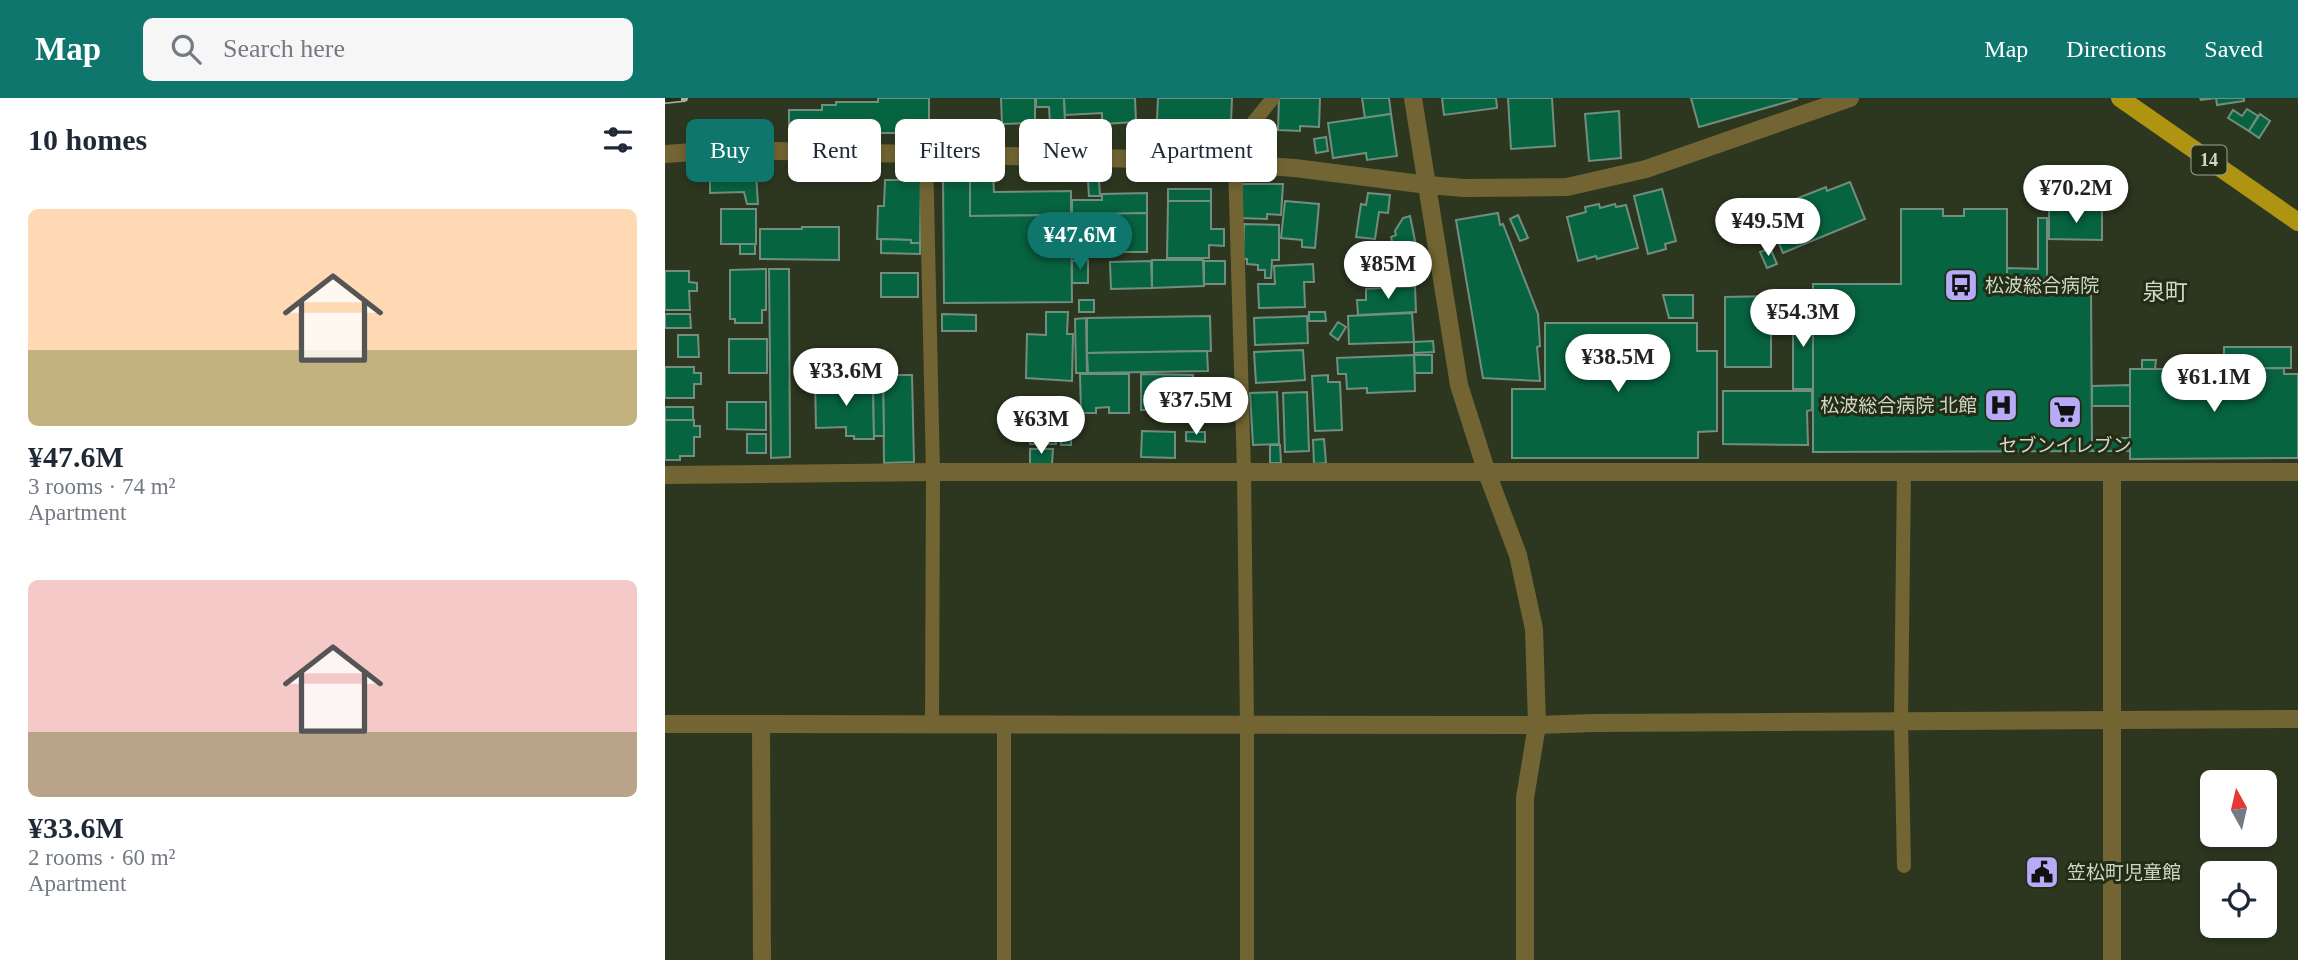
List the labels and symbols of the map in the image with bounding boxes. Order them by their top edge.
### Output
road number: 14 [2191,146,2227,174]
pin: ¥70.2M [2019,166,2133,225]
pin: ¥49.5M [1711,198,1825,258]
pin: ¥47.6M [1023,212,1137,272]
pin: ¥85M [1347,242,1429,301]
bus stop icon: 松波総合病院 [1942,266,1980,304]
place label: 松波総合病院 [1985,275,2099,296]
district label: 泉町 [2142,280,2188,305]
pin: ¥54.3M [1746,289,1860,349]
pin: ¥38.5M [1561,334,1675,394]
pin: ¥33.6M [789,348,903,408]
pin: ¥61.1M [2157,354,2271,414]
pin: ¥37.5M [1139,378,1253,437]
hospital icon: 松波総合病院 北館 [1982,386,2020,424]
supermarket icon: セブンイレブン [2046,393,2084,431]
place label: 松波総合病院 北館 [1820,395,1977,416]
pin: ¥63M [1000,396,1082,456]
place label: セブンイレブン [1998,435,2132,456]
north arrow [2200,770,2277,847]
public building icon: 笠松町児童館 [2023,853,2061,891]
place label: 笠松町児童館 [2067,862,2181,883]

